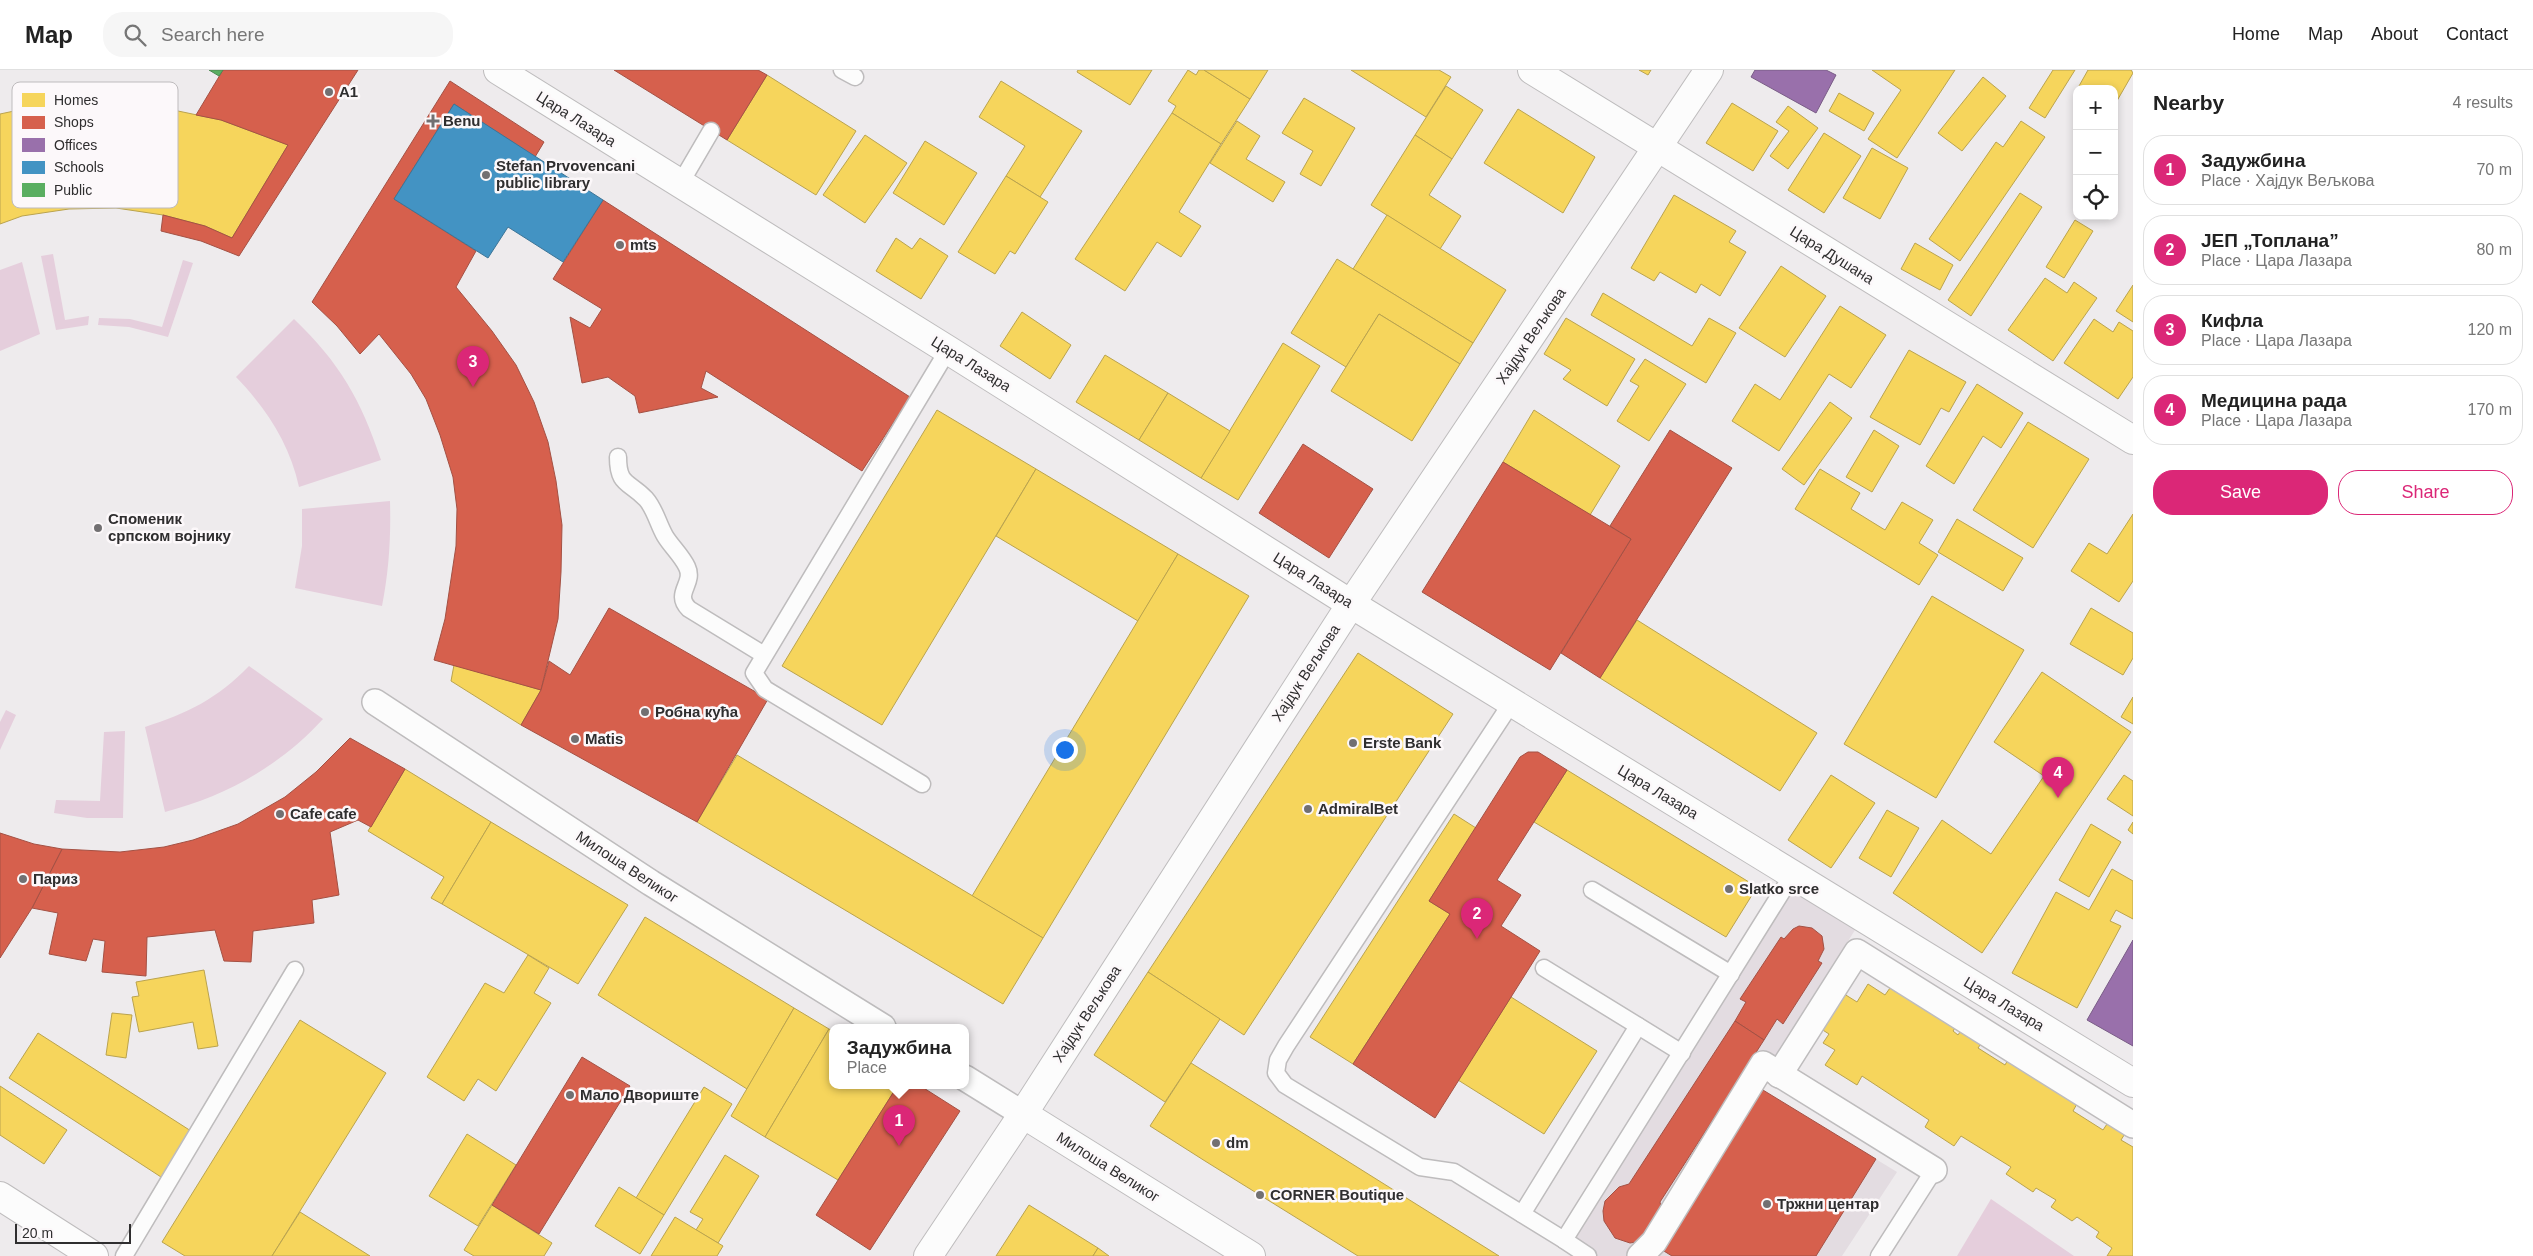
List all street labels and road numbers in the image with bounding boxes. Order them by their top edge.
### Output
street label: Цара Лазара [533,87,620,150]
street label: Цара Душана [1787,222,1878,287]
street label: Хајдук Вељкова [1492,284,1569,387]
street label: Цара Лазара [928,332,1015,395]
street label: Цара Лазара [1270,548,1357,611]
street label: Хајдук Вељкова [1268,621,1344,724]
street label: Цара Лазара [1615,761,1702,823]
street label: Милоша Великог [573,827,682,906]
street label: Хајдук Вељкова [1049,962,1125,1065]
street label: Цара Лазара [1961,973,2048,1035]
street label: Милоша Великог [1054,1128,1163,1205]

